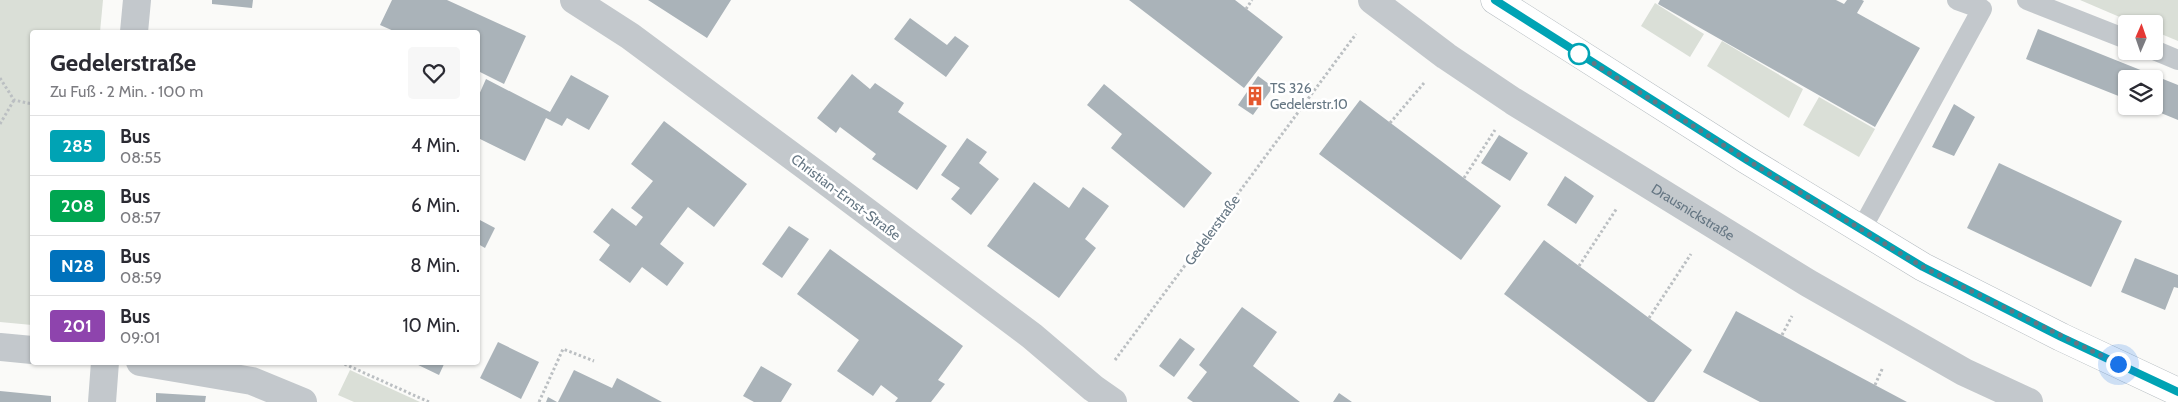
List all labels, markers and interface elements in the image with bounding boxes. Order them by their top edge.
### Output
north arrow [2118,15,2162,60]
map controls [2118,15,2163,115]
unlabelled marker [1568,43,1590,65]
button: heart [408,47,460,99]
text: Gedelerstraße [50,48,196,77]
button: layers [2118,70,2163,115]
place label: TS 326 Gedelerstr.10 [1270,79,1348,113]
text: Zu Fuß · 2 Min. · 100 m [50,82,203,101]
building icon: TS 326 Gedelerstr.10 [1244,85,1266,107]
text: Bus [120,125,150,148]
text: 4 Min. [411,134,460,157]
text: 285 [62,135,93,157]
text: 08:55 [120,148,162,167]
street label: Christian-Ernst-Straße [788,150,904,244]
street label: Drausnickstraße [1648,180,1738,245]
text: Bus [120,185,150,208]
street label: Gedelerstraße [1180,191,1244,269]
text: 6 Min. [411,194,460,217]
text: 208 [61,195,94,217]
text: 08:57 [120,208,161,227]
text: Bus [120,245,150,268]
text: 8 Min. [410,254,460,277]
text: N28 [61,255,94,277]
text: 08:59 [120,268,162,287]
text: Bus [120,305,150,328]
text: 10 Min. [402,314,460,337]
text: 201 [63,315,92,337]
text: 09:01 [120,328,160,347]
your location [2106,352,2131,377]

